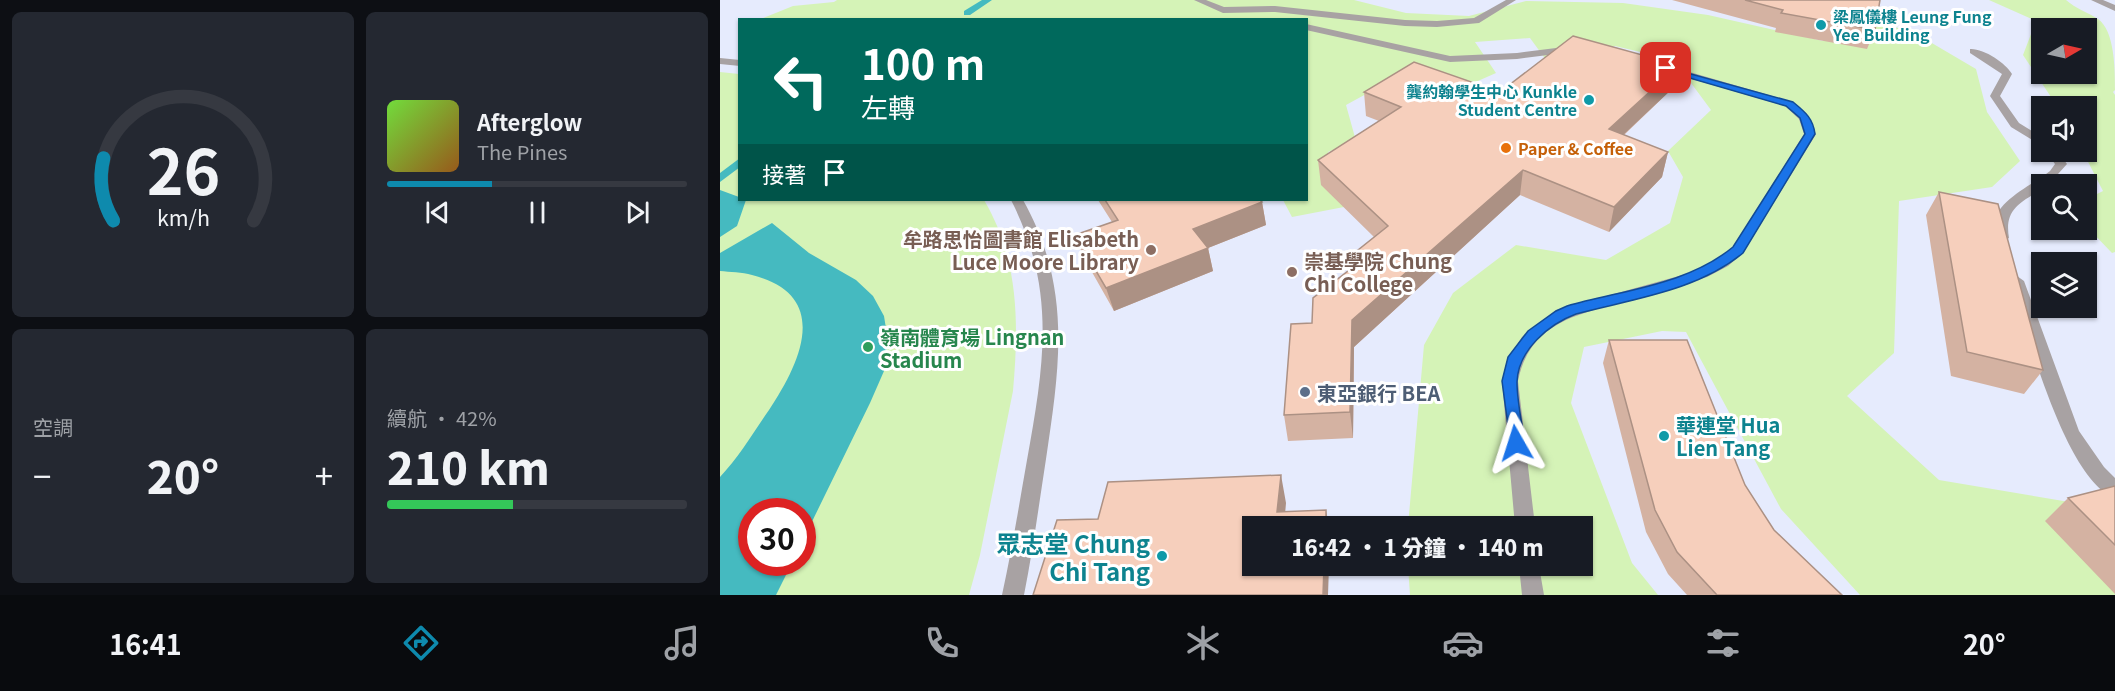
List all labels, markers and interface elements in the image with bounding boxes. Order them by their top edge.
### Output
place label: 梁鳳儀樓 Leung Fung Yee Building [1832,4,1992,46]
marker: 梁鳳儀樓 Leung Fung Yee Building [1814,18,1828,32]
north arrow [2031,18,2097,84]
map controls [2031,18,2097,318]
text: 100 m [861,31,985,92]
icon: left [762,42,840,120]
pin [1640,42,1691,93]
icon: arrive [1649,51,1682,84]
place label: 龔約翰學生中心 Kunkle Student Centre [1406,79,1577,121]
text: 左轉 [861,87,915,126]
marker: 龔約翰學生中心 Kunkle Student Centre [1582,93,1596,107]
button: sound [2031,96,2097,162]
text: Afterglow [477,105,582,137]
text: 26 [146,124,220,214]
place label: Paper & Coffee [1518,136,1633,160]
text: The Pines [477,137,567,166]
marker: Paper & Coffee [1499,141,1513,155]
icon: arrive [818,156,851,189]
text: 接著 [762,157,806,189]
button: search [2031,174,2097,240]
icon: previous [421,196,454,229]
icon: pause [521,196,554,229]
icon: next [621,196,654,229]
text: km/h [156,202,210,233]
place label: 牟路思怡圖書館 Elisabeth Luce Moore Library [903,224,1140,276]
marker: 牟路思怡圖書館 Elisabeth Luce Moore Library [1144,243,1158,257]
place label: 崇基學院 Chung Chi College [1304,246,1452,298]
button: layers [2031,252,2097,318]
marker: 崇基學院 Chung Chi College [1285,265,1299,279]
place label: 嶺南體育場 Lingnan Stadium [880,322,1064,374]
marker: 嶺南體育場 Lingnan Stadium [861,340,875,354]
place label: 東亞銀行 BEA [1317,378,1440,407]
marker: 東亞銀行 BEA [1298,385,1312,399]
text: 續航 · 42% [387,403,497,432]
place label: 華連堂 Hua Lien Tang [1676,410,1780,462]
position arrow [1484,411,1548,475]
text: 空調 [33,412,73,441]
marker: 華連堂 Hua Lien Tang [1657,429,1671,443]
text: 210 km [387,433,550,498]
text: 20° [147,442,219,507]
text: − [33,451,51,499]
text: + [315,451,333,499]
speed limit sign: 30 [738,498,816,576]
place label: 眾志堂 Chung Chi Tang [996,525,1150,588]
text: 16:42 · 1 分鐘 · 140 m [1291,530,1544,562]
marker: 眾志堂 Chung Chi Tang [1155,549,1169,563]
icon: directions [400,622,442,664]
icon: music [661,622,703,664]
icon: phone [921,622,963,664]
icon: climate [1182,622,1224,664]
icon: car [1442,622,1484,664]
icon: filters [1702,622,1744,664]
text: 16:41 [109,624,182,663]
text: 20° [1963,624,2006,663]

